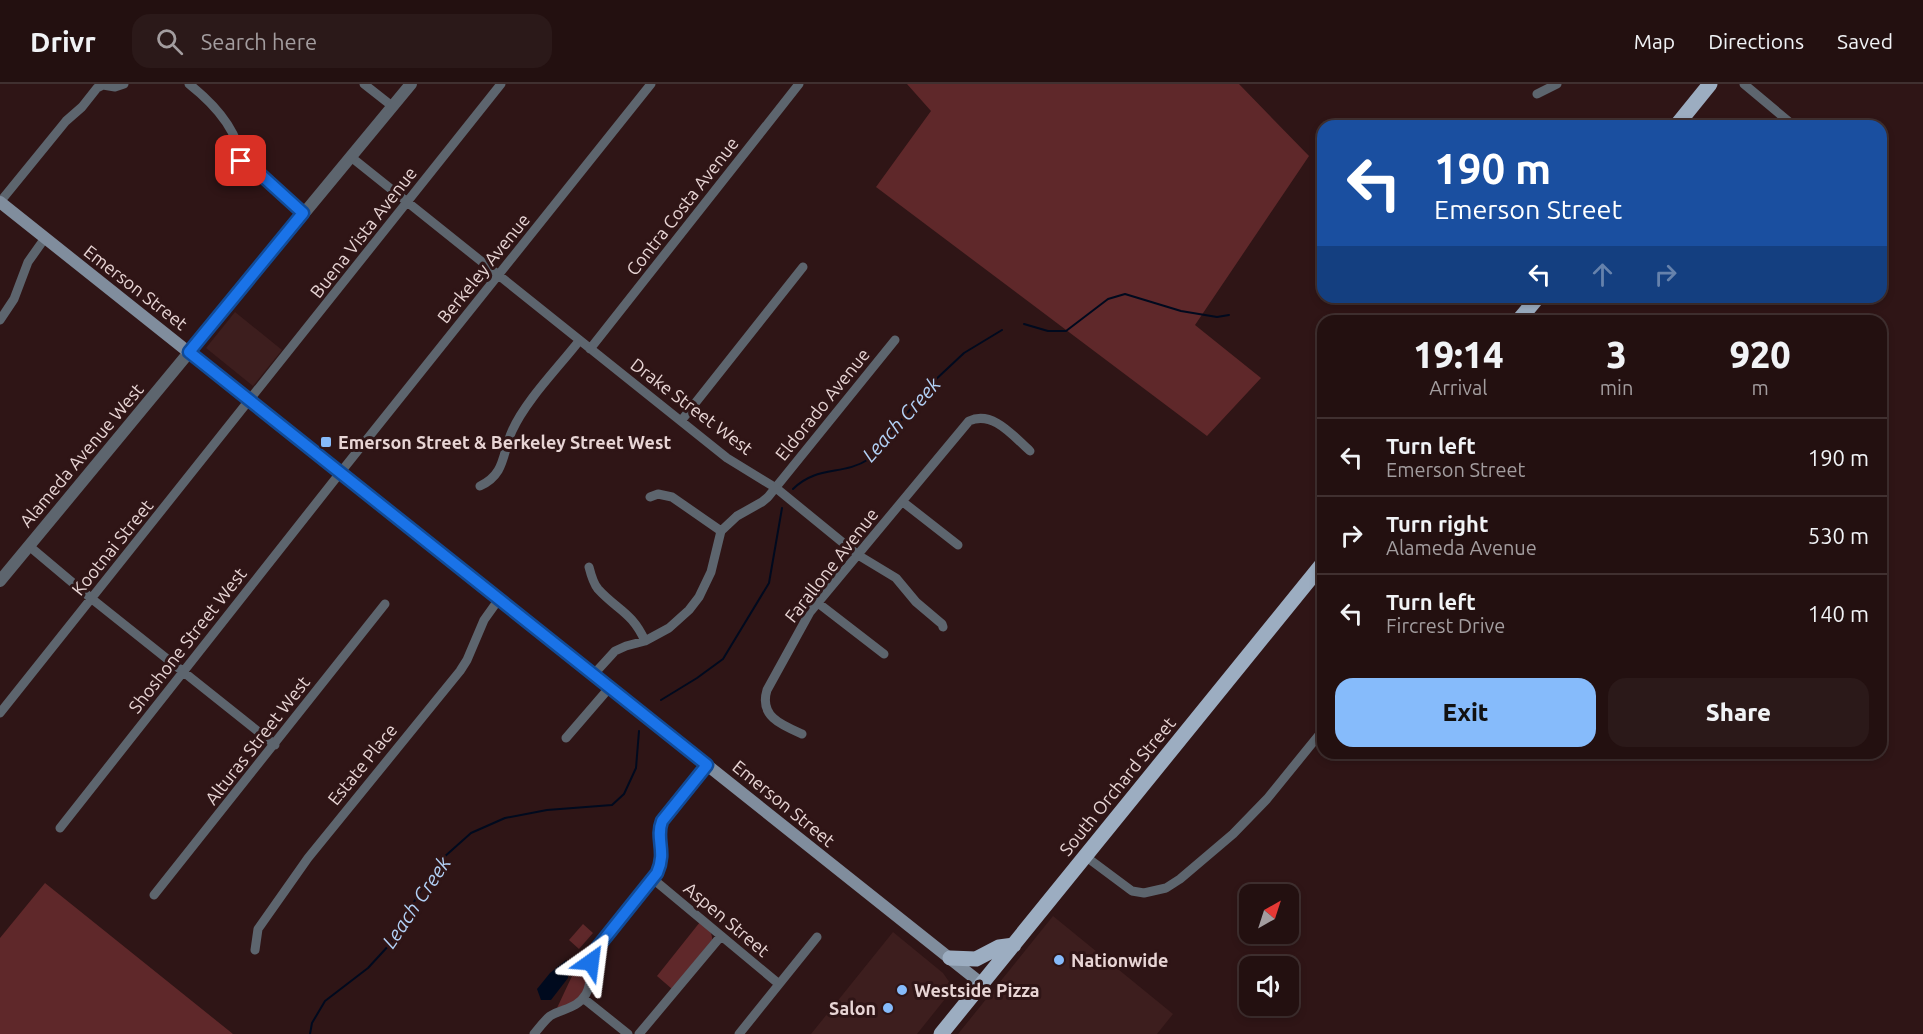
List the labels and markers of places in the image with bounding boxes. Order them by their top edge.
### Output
pin [215,135,266,186]
place label: Emerson Street & Berkeley Street West [338,432,671,452]
marker: Emerson Street & Berkeley Street West [319,435,333,449]
place label: Nationwide [1071,950,1168,970]
marker: Nationwide [1052,953,1066,967]
place label: Westside Pizza [914,980,1040,1000]
marker: Westside Pizza [895,983,909,997]
place label: Salon [829,998,876,1018]
marker: Salon [881,1001,895,1015]

